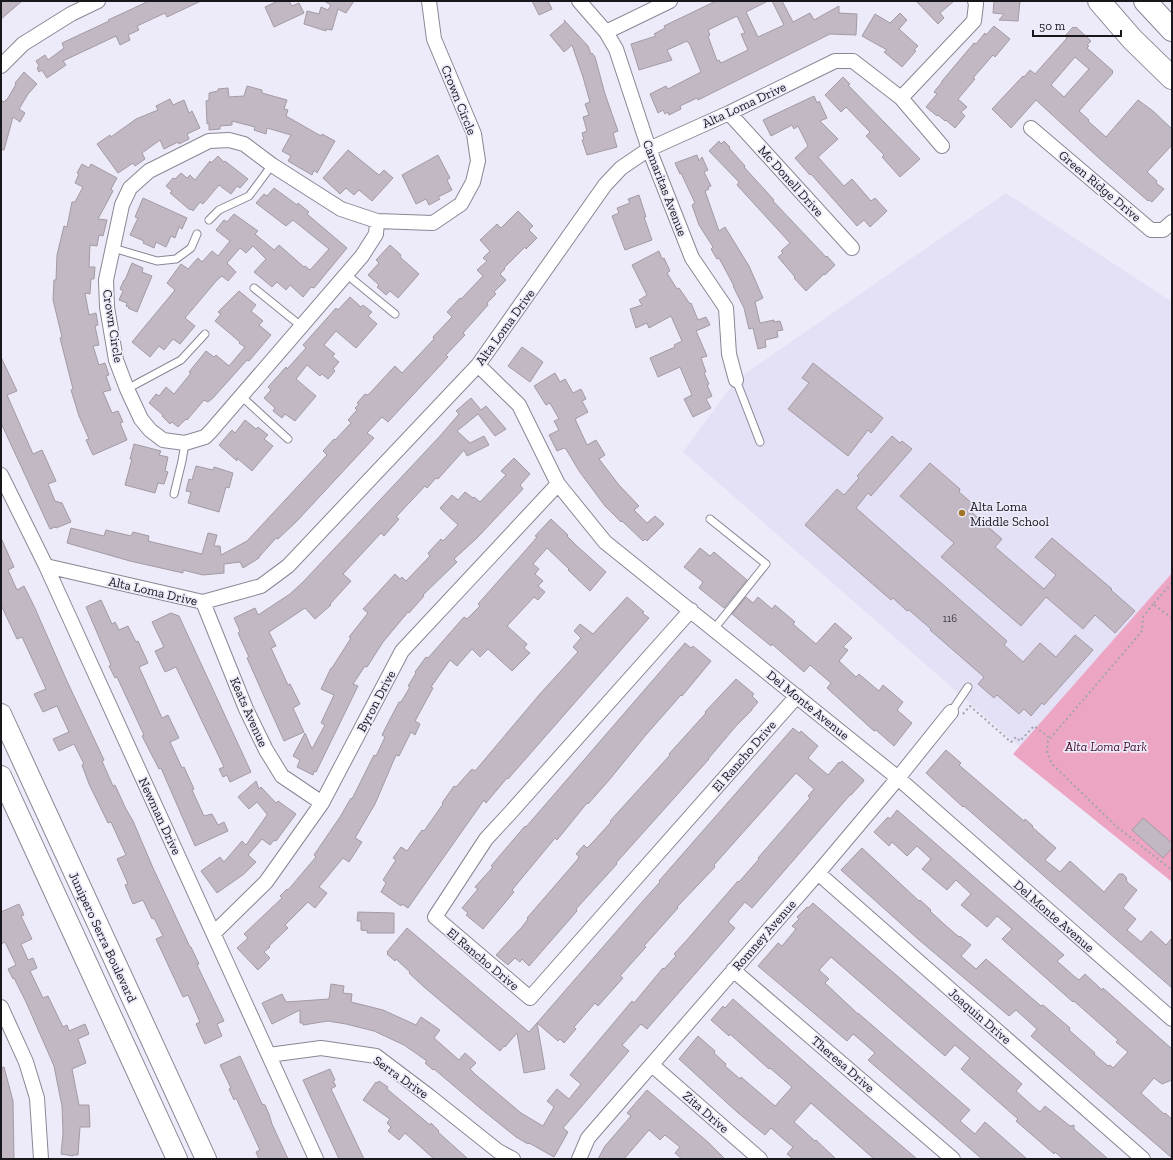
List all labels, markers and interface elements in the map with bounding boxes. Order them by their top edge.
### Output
scale bar [1033,12,1121,38]
text: 50 m [1039,19,1066,33]
street label: Crown Circle [438,63,480,137]
street label: Alta Loma Drive [700,79,788,131]
street label: Camaritas Avenue [640,138,690,238]
street label: Mc Donell Drive [755,143,827,219]
street label: Green Ridge Drive [1056,147,1144,225]
street label: Alta Loma Drive [472,286,538,368]
street label: Crown Circle [100,288,126,364]
place label: Alta Loma Middle School [970,499,1049,529]
marker: Alta Loma Middle School [957,508,967,518]
street label: Alta Loma Drive [107,573,199,609]
house number: 116 [943,612,957,625]
street label: Del Monte Avenue [764,667,852,743]
street label: Byron Drive [354,668,398,734]
street label: Keats Avenue [227,675,271,749]
street label: El Rancho Drive [709,717,779,795]
park label: Alta Loma Park [1064,739,1147,754]
street label: Newman Drive [136,775,184,857]
street label: Junipero Serra Boulevard [66,869,140,1005]
street label: Del Monte Avenue [1011,877,1097,955]
street label: Romney Avenue [729,896,799,974]
street label: El Rancho Drive [444,925,522,993]
street label: Joaquin Drive [946,985,1014,1047]
street label: Theresa Drive [808,1033,878,1095]
street label: Serra Drive [371,1053,431,1101]
street label: Zita Drive [680,1088,732,1136]

